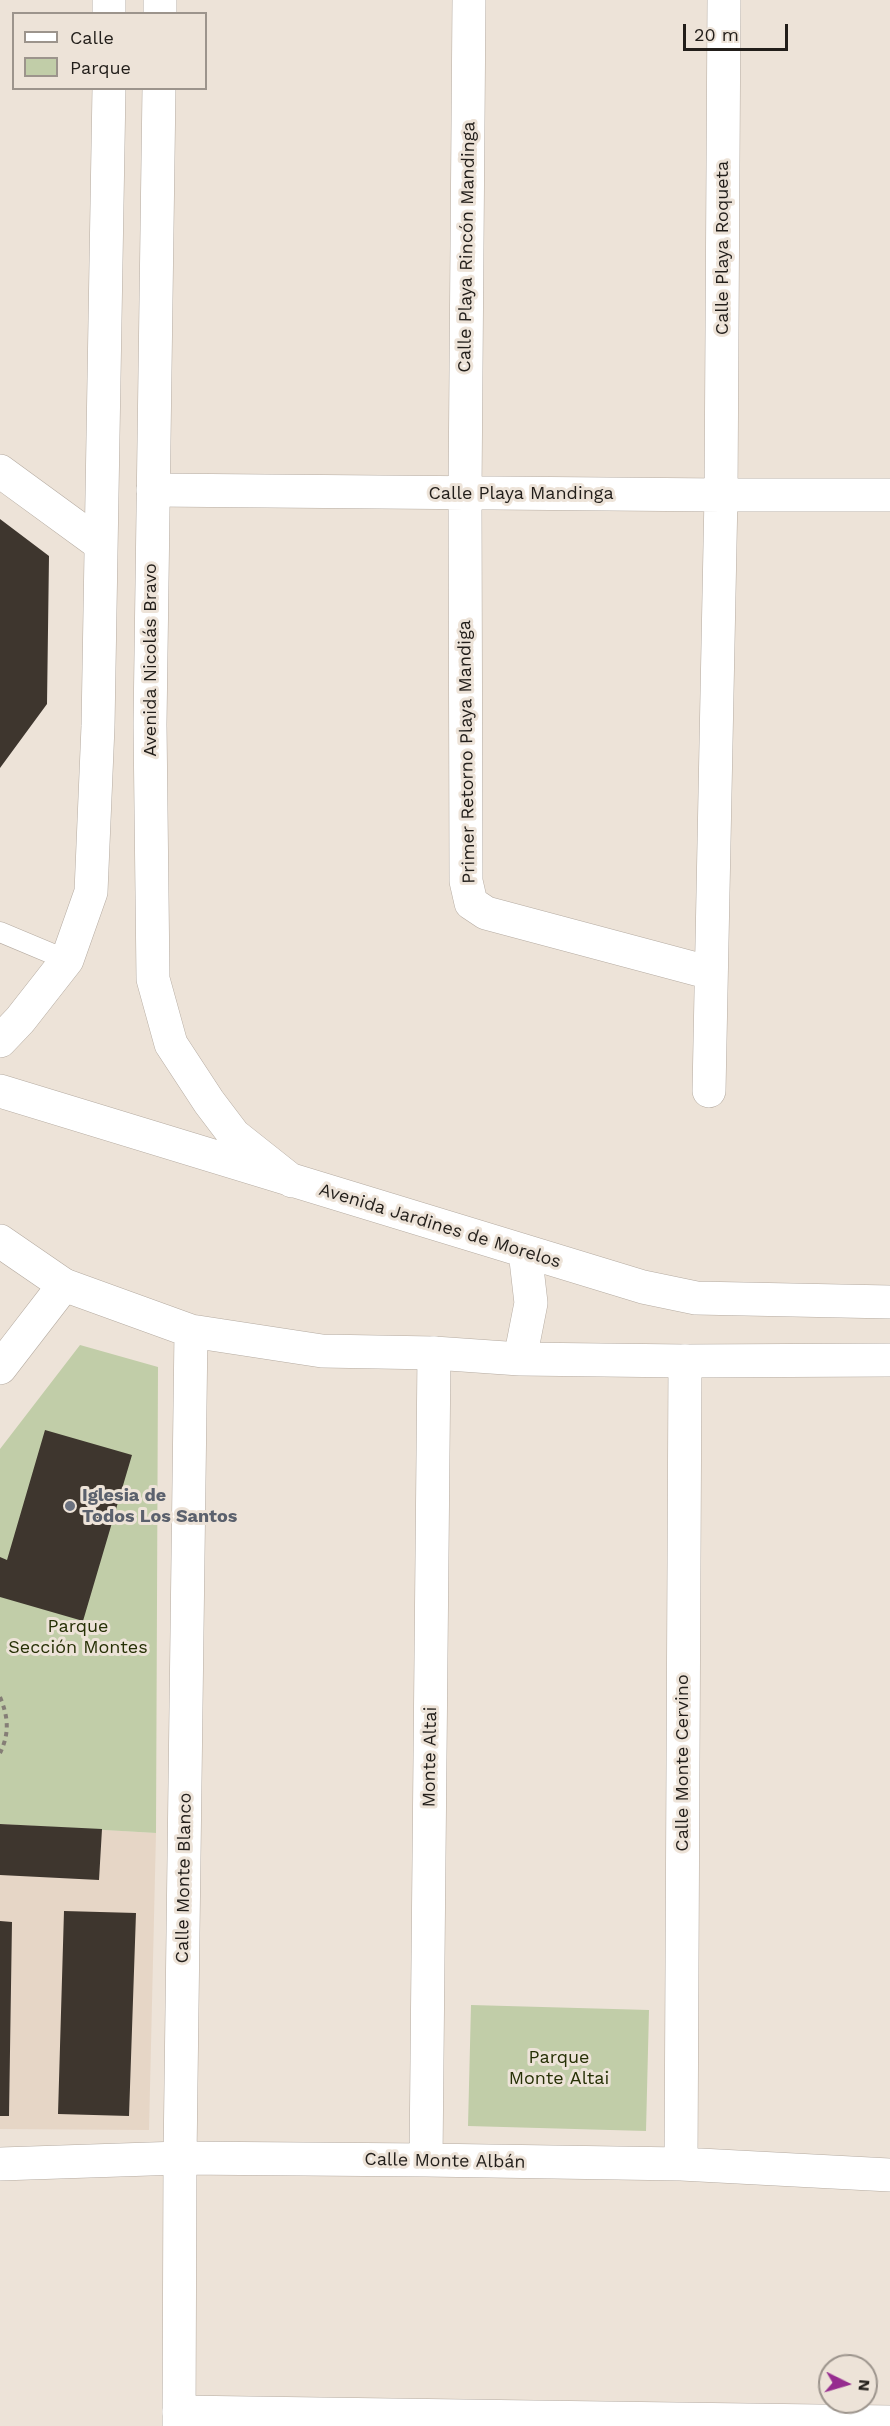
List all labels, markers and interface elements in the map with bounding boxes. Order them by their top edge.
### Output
legend [12,12,207,90]
scale bar [686,12,791,50]
text: 20 m [694,24,739,45]
text: Calle [70,27,114,48]
text: Parque [70,57,131,78]
street label: Calle Playa Rincón Mandinga [454,121,480,373]
street label: Calle Playa Roqueta [712,161,734,335]
street label: Calle Playa Mandinga [428,483,614,505]
street label: Avenida Nicolás Bravo [140,563,162,757]
street label: Primer Retorno Playa Mandiga [454,620,480,884]
street label: Avenida Jardines de Morelos [316,1179,564,1273]
place label: Iglesia de Todos Los Santos [82,1485,237,1528]
marker: Iglesia de Todos Los Santos [63,1499,77,1513]
park label: Parque Sección Montes [8,1616,148,1658]
street label: Calle Monte Cervino [672,1674,694,1852]
street label: Monte Altai [418,1706,442,1808]
street label: Calle Monte Blanco [172,1792,196,1964]
park label: Parque Monte Altai [509,2047,609,2090]
street label: Calle Monte Albán [364,2149,526,2173]
north arrow [818,2354,878,2414]
text: N [854,2379,874,2392]

